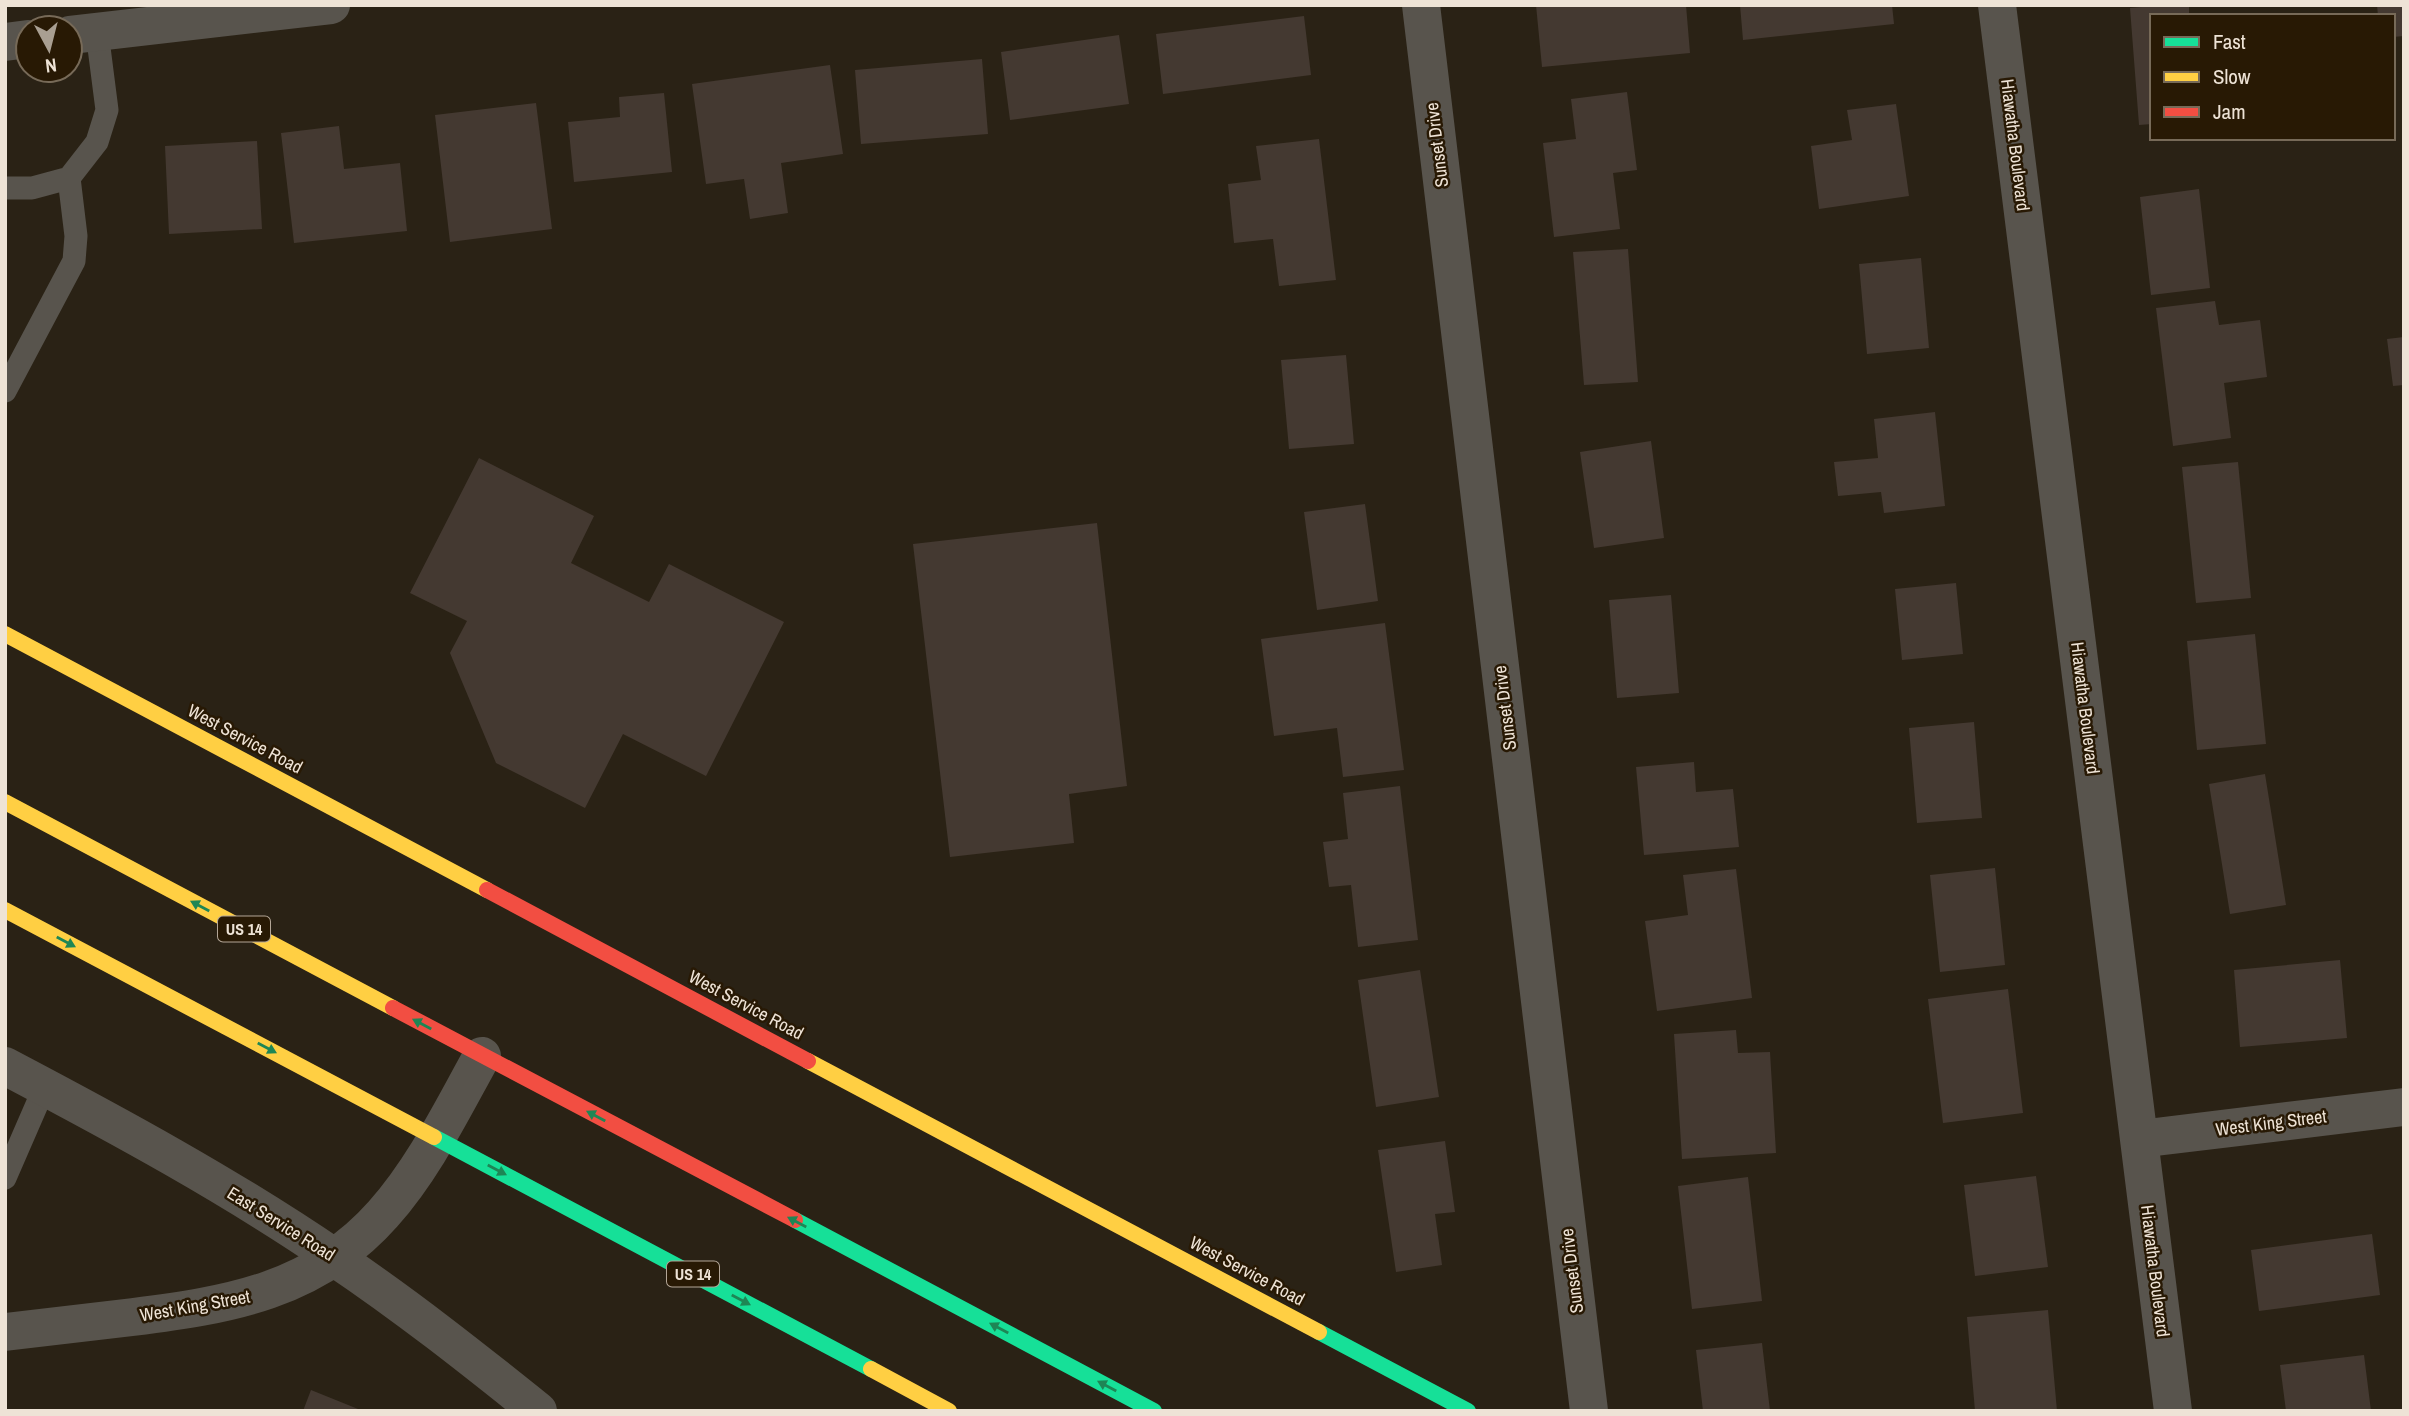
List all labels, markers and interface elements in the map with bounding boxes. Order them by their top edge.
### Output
north arrow [14,14,84,84]
legend [2150,14,2395,140]
text: Fast [2213,27,2246,56]
text: N [44,52,58,79]
text: Slow [2213,62,2251,91]
street label: Hiawatha Boulevard [1995,77,2036,212]
text: Jam [2213,97,2246,126]
street label: Sunset Drive [1419,101,1454,189]
street label: Hiawatha Boulevard [2065,640,2106,775]
street label: Sunset Drive [1487,664,1522,752]
street label: West Service Road [183,698,307,779]
one-way arrow [190,900,209,912]
road number: US 14 [218,917,270,942]
one-way arrow [56,936,75,948]
street label: West Service Road [684,964,808,1045]
one-way arrow [412,1018,432,1030]
one-way arrow [257,1043,277,1054]
street label: West King Street [2214,1103,2328,1142]
one-way arrow [586,1110,606,1122]
one-way arrow [487,1165,507,1176]
street label: East Service Road [222,1180,340,1267]
street label: Hiawatha Boulevard [2135,1203,2176,1338]
one-way arrow [787,1217,807,1229]
street label: Sunset Drive [1554,1227,1589,1315]
street label: West Service Road [1185,1230,1309,1311]
road number: US 14 [667,1262,719,1286]
street label: West King Street [138,1284,252,1327]
one-way arrow [731,1294,751,1306]
one-way arrow [988,1323,1008,1335]
one-way arrow [1097,1380,1117,1391]

